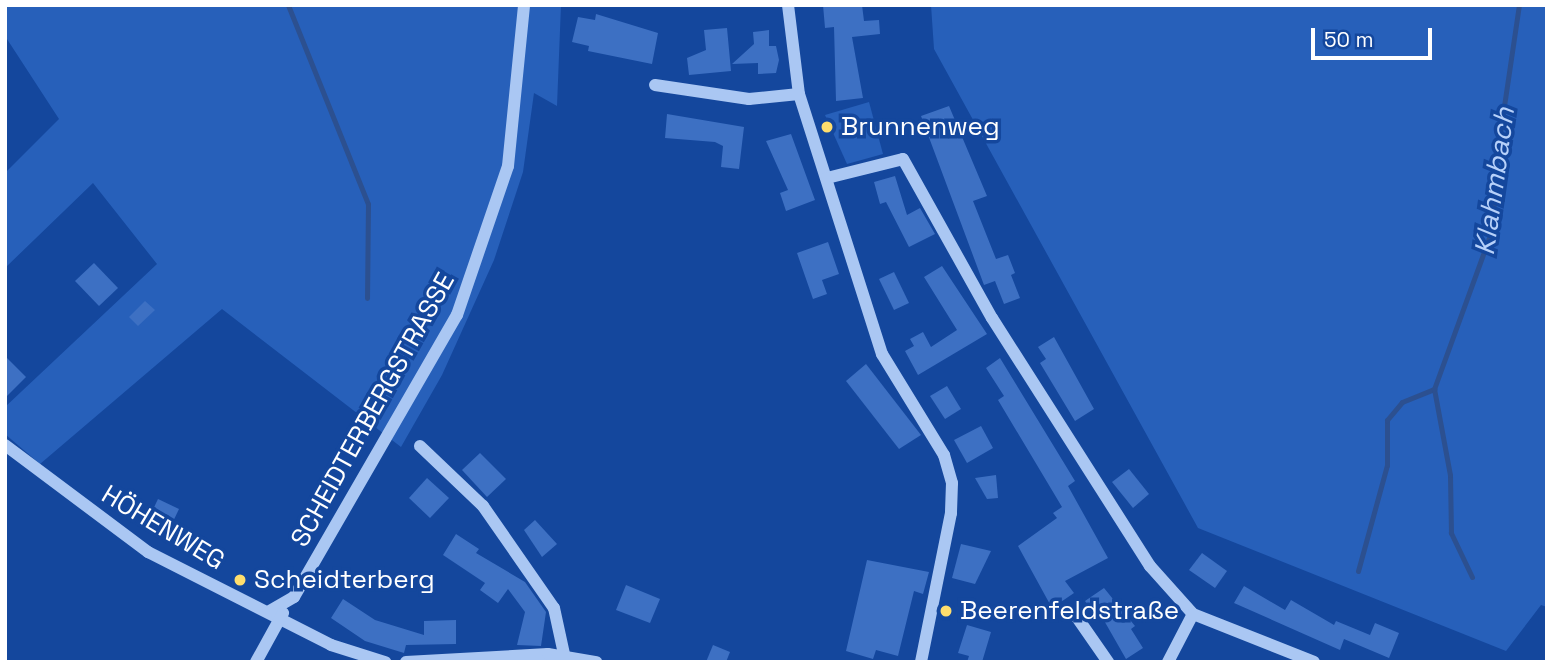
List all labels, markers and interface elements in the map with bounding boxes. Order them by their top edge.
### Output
scale bar [1314,14,1435,58]
text: 50 m [1324,26,1374,53]
water label: Klahmbach [1467,105,1521,257]
place label: Brunnenweg [841,111,1000,143]
marker: Brunnenweg [819,119,835,135]
street label: SCHEIDTERBERGSTRASSE [285,268,461,552]
street label: HÖHENWEG [96,479,230,577]
place label: Scheidterberg [254,564,435,596]
marker: Scheidterberg [232,572,248,588]
place label: Beerenfeldstraße [960,595,1179,627]
marker: Beerenfeldstraße [938,603,954,619]

